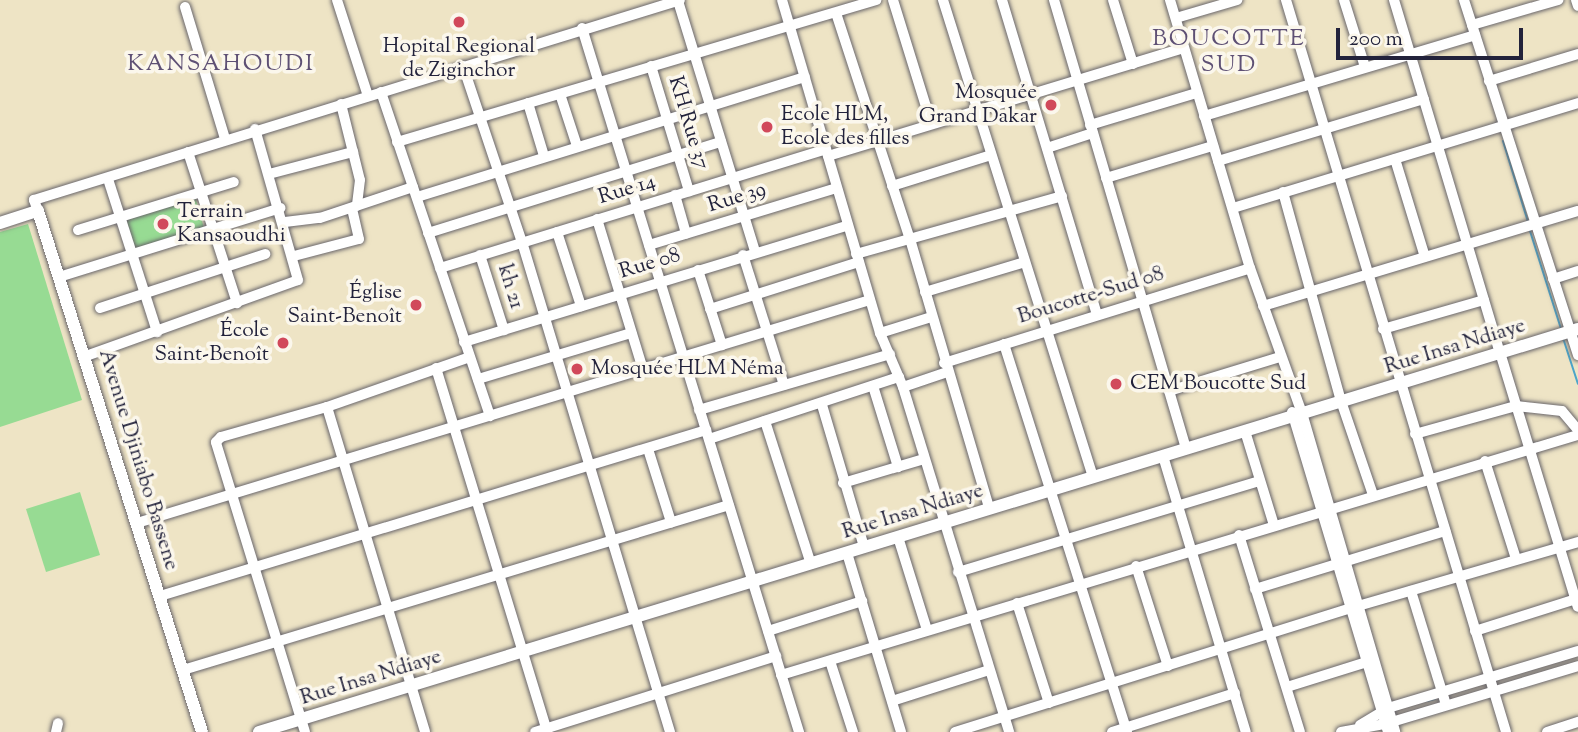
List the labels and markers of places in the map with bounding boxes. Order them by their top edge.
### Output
marker: Hopital Regional de Ziginchor [449,12,469,32]
place label: Hopital Regional de Ziginchor [383,34,535,84]
place label: Mosquée Grand Dakar [919,80,1037,130]
marker: Mosquée Grand Dakar [1043,97,1059,113]
place label: Ecole HLM, Ecole des filles [781,102,910,152]
marker: Ecole HLM, Ecole des filles [759,119,775,135]
place label: Terrain Kansaoudhi [177,199,286,249]
marker: Terrain Kansaoudhi [155,216,171,232]
place label: Église Saint-Benoît [288,280,402,330]
marker: Église Saint-Benoît [408,297,424,313]
place label: École Saint-Benoît [155,318,269,368]
marker: École Saint-Benoît [275,335,291,351]
place label: Mosquée HLM Néma [591,356,784,382]
marker: Mosquée HLM Néma [569,361,585,377]
place label: CEM Boucotte Sud [1130,371,1306,397]
marker: CEM Boucotte Sud [1108,376,1124,392]

